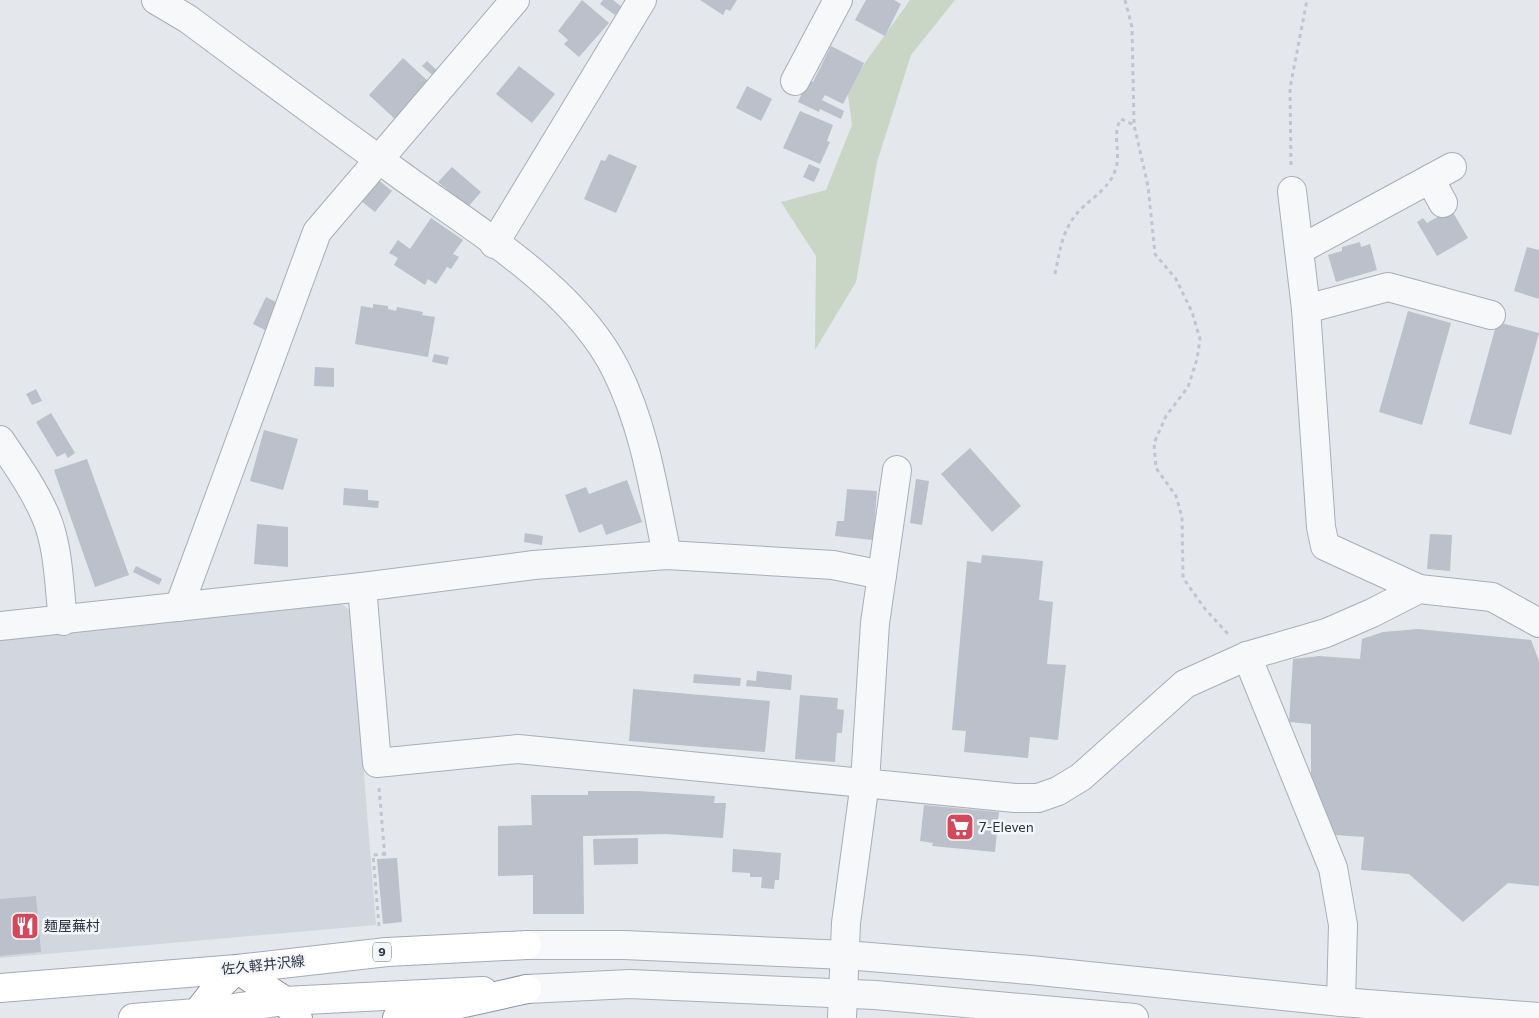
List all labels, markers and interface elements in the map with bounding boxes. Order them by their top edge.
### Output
supermarket icon: 7-Eleven [945,812,975,842]
place label: 7-Eleven [979,818,1034,835]
restaurant icon: 麺屋蕪村 [10,911,40,941]
place label: 麺屋蕪村 [44,917,100,934]
road number: 9 [373,942,391,962]
street label: 佐久軽井沢線 [220,952,306,977]

